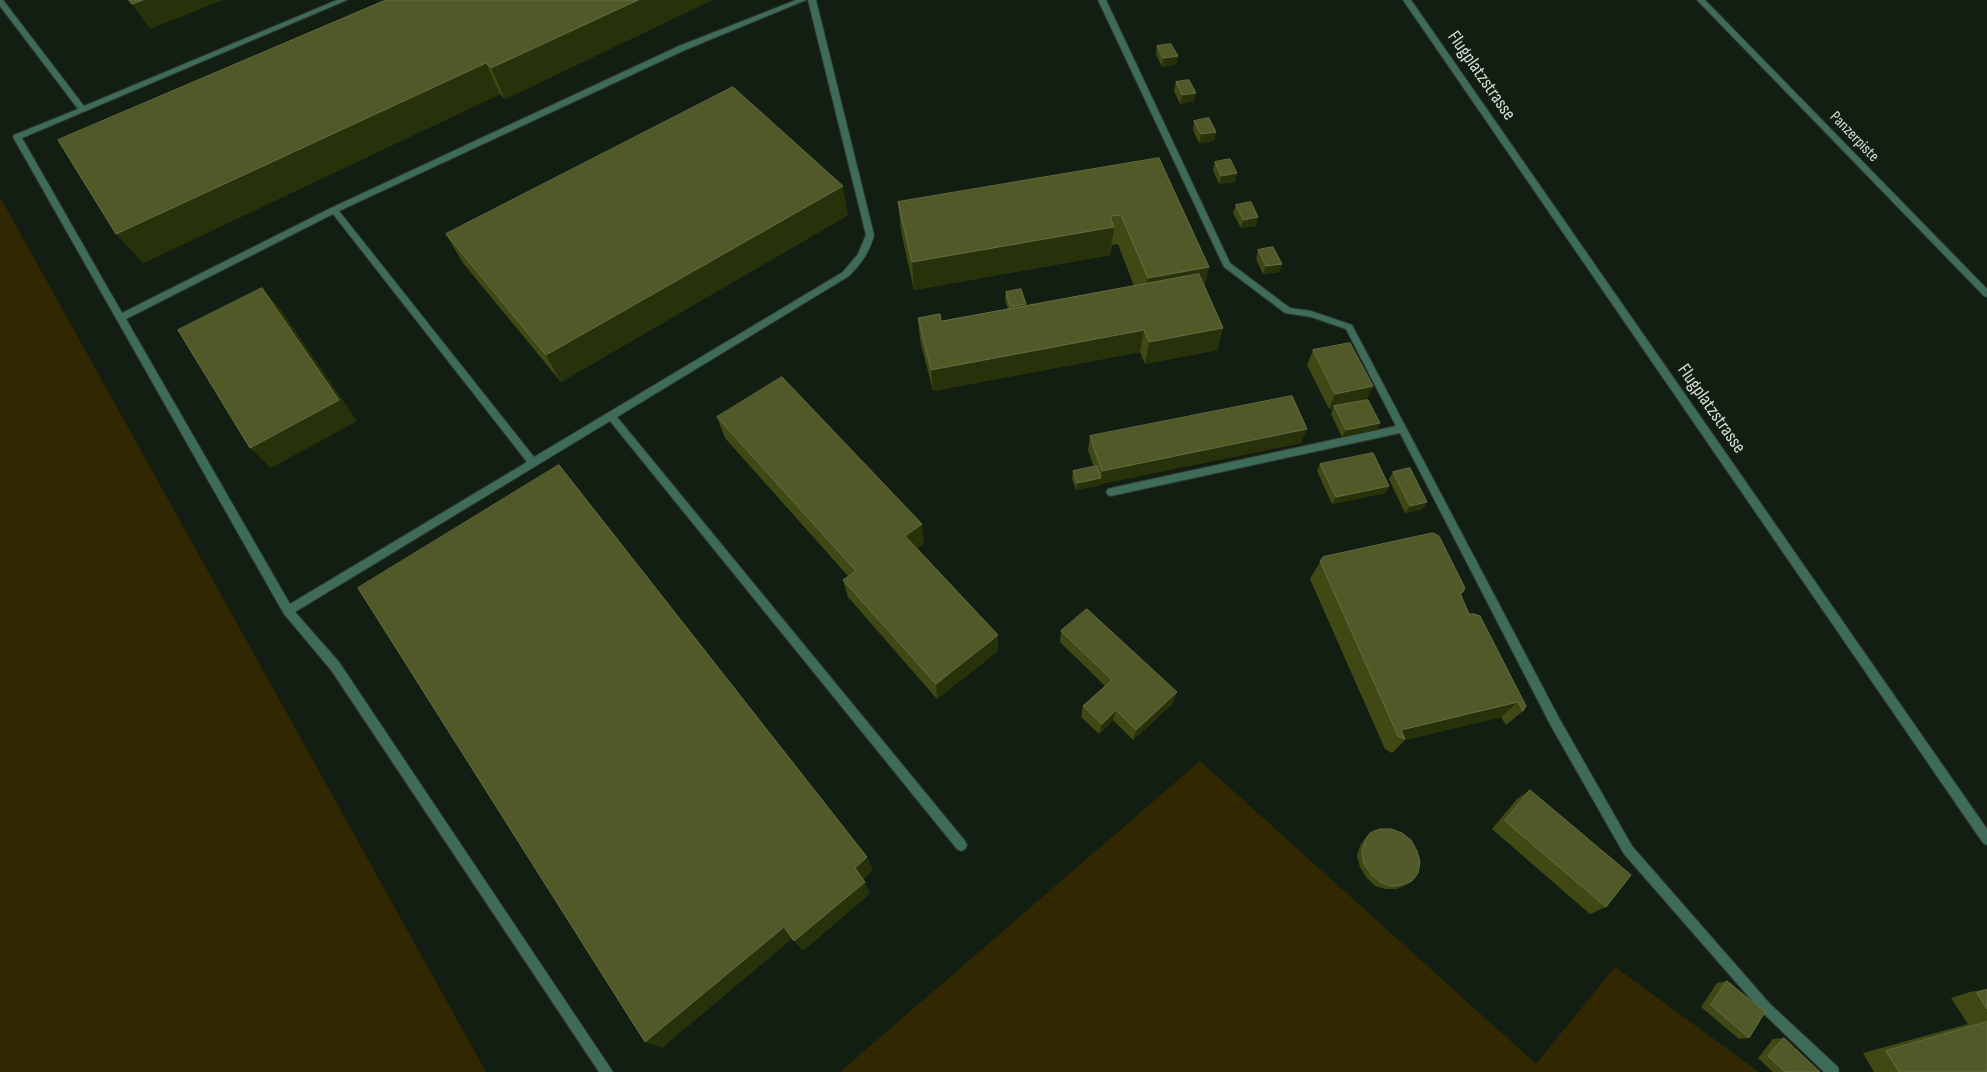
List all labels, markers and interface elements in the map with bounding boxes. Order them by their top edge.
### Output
street label: Flugplatzstrasse [1442,27,1520,125]
street label: Panzerpiste [1825,108,1883,166]
street label: Flugplatzstrasse [1672,360,1750,458]

